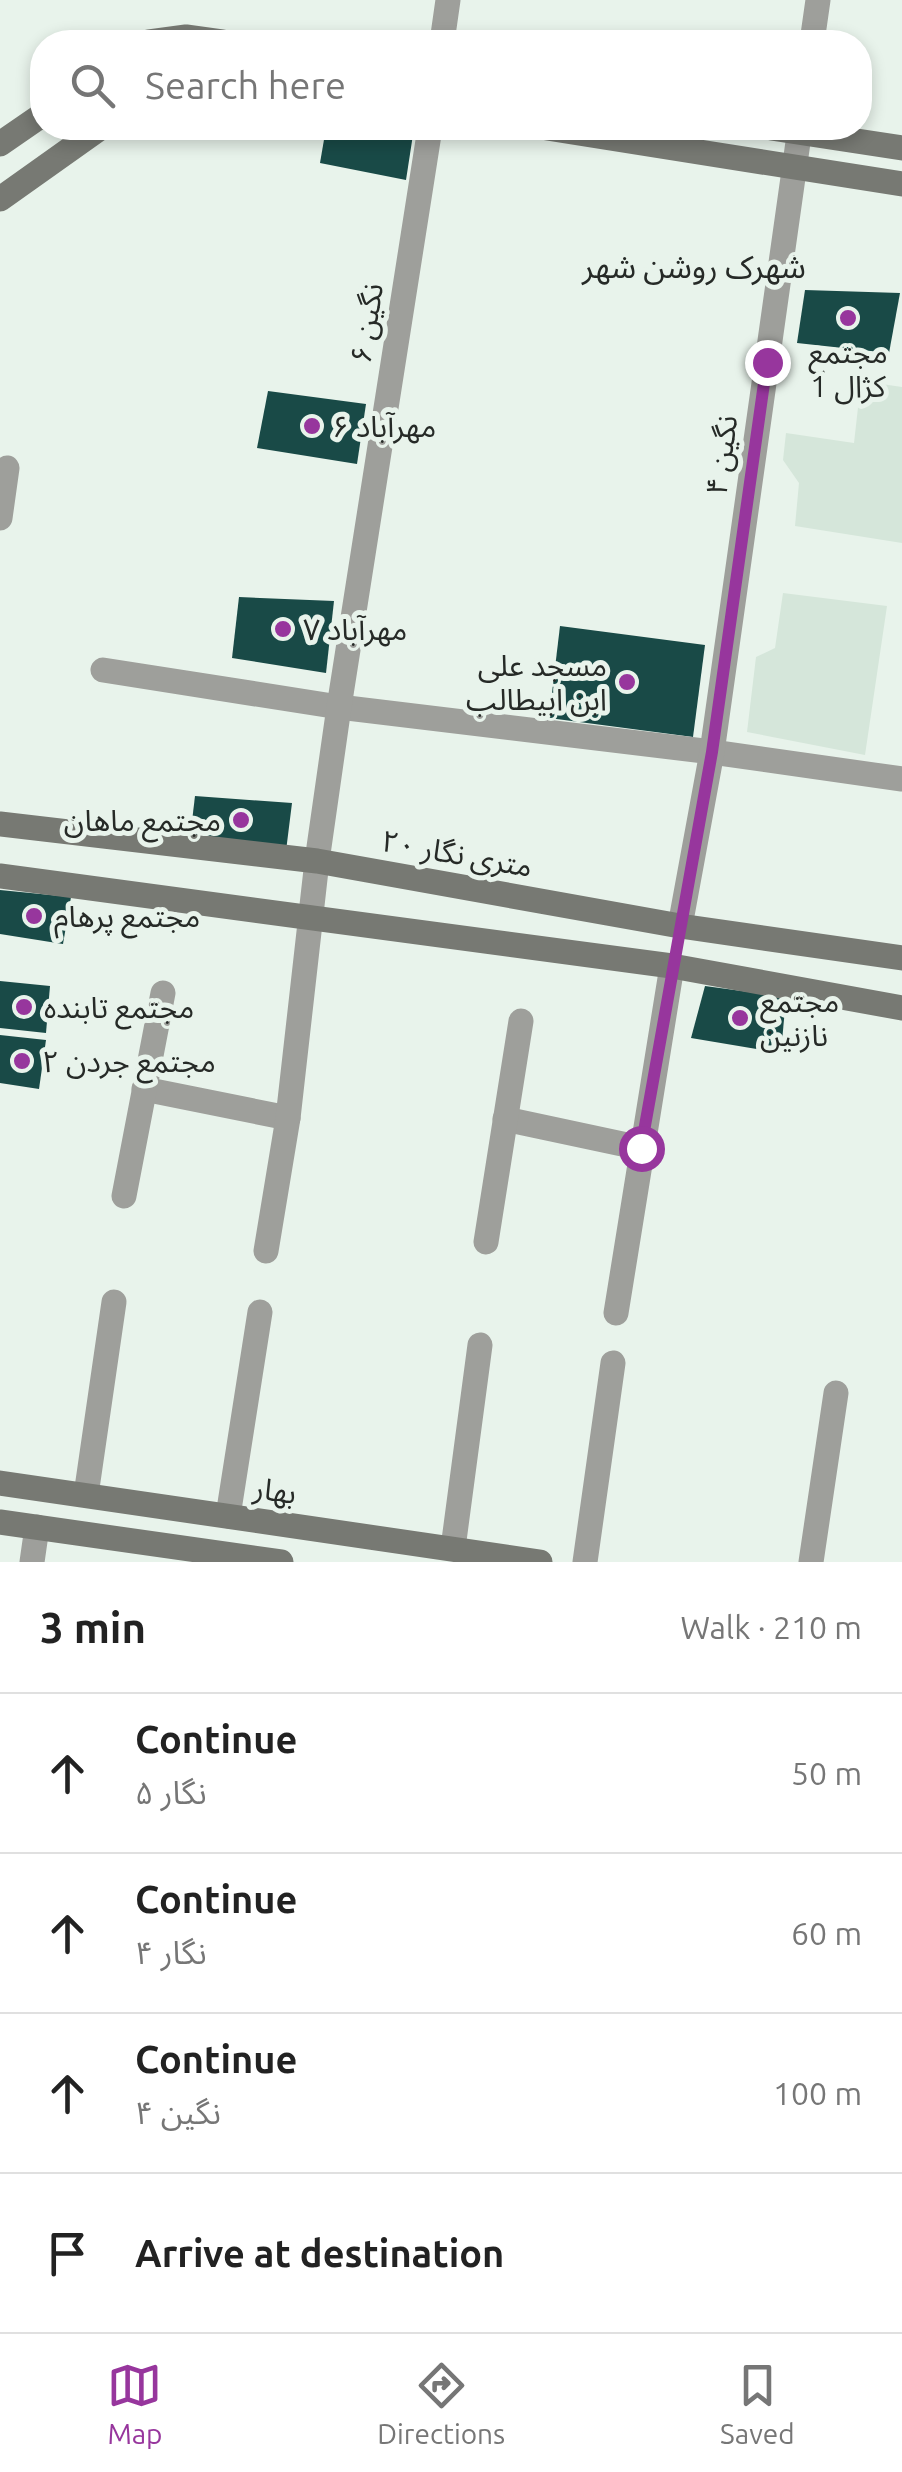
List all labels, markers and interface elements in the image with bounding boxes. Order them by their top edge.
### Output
search box [30,30,872,140]
icon: search [65,58,120,113]
text: Search here [145,64,346,106]
district label: شهرک روشن شهر [581,248,806,286]
street label: نگین ۶ [343,281,390,366]
marker: مجتمع کژال 1 [837,307,859,329]
place label: مجتمع کژال 1 [808,335,888,405]
route end [745,340,791,386]
place label: مهرآباد ۶ [332,409,436,444]
street label: نگین ۴ [699,413,744,497]
marker: مهرآباد ۶ [301,415,323,437]
place label: مهرآباد ۷ [303,612,407,647]
marker: مهرآباد ۷ [272,618,294,640]
place label: مسجد علی ابن ابیطالب [466,648,607,717]
marker: مسجد علی ابن ابیطالب [616,671,638,693]
place label: مجتمع ماهان [64,803,221,843]
marker: مجتمع ماهان [230,809,252,831]
street label: ۲۰ متری نگار [379,823,535,884]
place label: مجتمع پرهام [54,899,200,939]
marker: مجتمع پرهام [23,905,45,927]
place label: مجتمع نازنین [760,984,839,1053]
place label: مجتمع تابنده [44,990,194,1030]
marker: مجتمع تابنده [13,996,35,1018]
marker: مجتمع نازنین [729,1007,751,1029]
place label: مجتمع جردن ۲ [42,1044,216,1084]
marker: مجتمع جردن ۲ [11,1050,33,1072]
route start [619,1126,665,1172]
street label: بهار [250,1470,299,1511]
text: 3 min [40,1604,146,1651]
text: Walk · 210 m [680,1609,862,1645]
text: Continue [135,1718,297,1760]
icon: ahead [40,1746,95,1801]
text: 50 m [791,1755,862,1791]
text: نگار ۵ [135,1774,207,1810]
text: Continue [135,1878,297,1920]
icon: ahead [40,1906,95,1961]
text: 60 m [791,1915,862,1951]
text: نگار ۴ [135,1934,207,1970]
text: Continue [135,2038,297,2080]
icon: ahead [40,2066,95,2121]
text: 100 m [773,2075,862,2111]
text: نگین ۴ [135,2094,221,2130]
icon: arrive [40,2226,95,2281]
text: Arrive at destination [135,2232,504,2274]
tab: Map [107,2358,163,2449]
tab: Directions [377,2358,505,2449]
tab: Saved [720,2358,795,2449]

